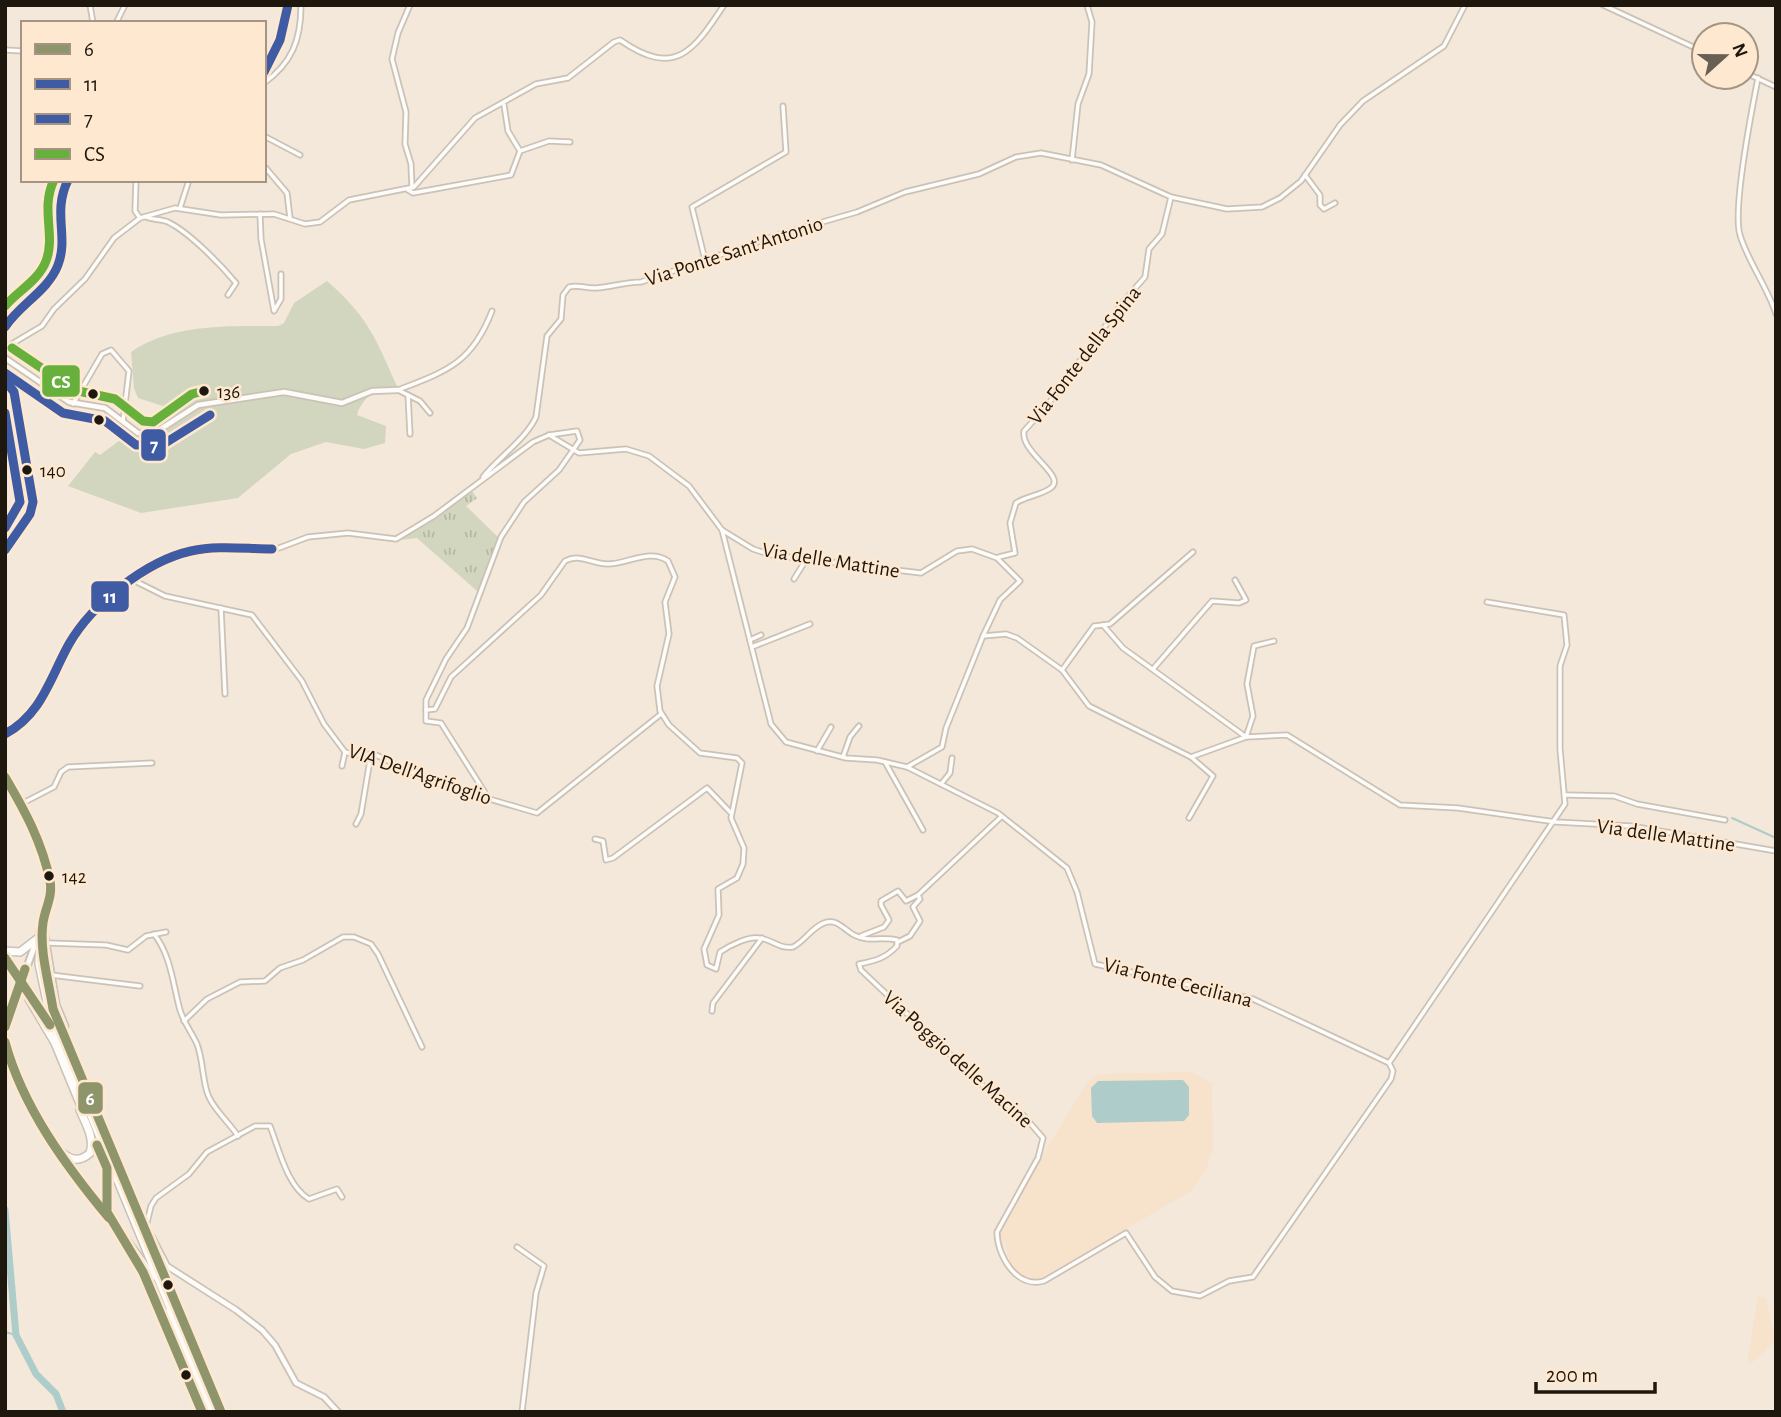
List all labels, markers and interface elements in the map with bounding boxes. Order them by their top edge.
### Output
legend [21,21,266,182]
north arrow [1690,21,1760,91]
text: 6 [84,39,94,60]
text: N [1728,41,1751,60]
text: 11 [84,74,98,95]
text: 7 [84,109,93,130]
text: CS [84,144,105,165]
street label: Via Ponte Sant'Antonio [643,213,826,290]
street label: Via Fonte della Spina [1024,282,1145,428]
line badge: CS [41,364,81,398]
text: CS [51,373,71,392]
place label: 136 [217,383,240,402]
marker: 136 [197,384,211,398]
unlabelled marker [86,387,100,401]
unlabelled marker [92,413,106,427]
line badge: 7 [140,428,167,462]
text: 7 [150,437,158,456]
place label: 140 [40,462,66,481]
marker: 140 [20,463,34,477]
street label: Via delle Mattine [761,539,901,582]
line badge: 11 [90,580,130,613]
text: 11 [103,588,117,607]
street label: VIA Dell'Agrifoglio [345,740,494,809]
street label: Via delle Mattine [1596,815,1736,856]
place label: 142 [62,868,87,887]
marker: 142 [42,869,56,883]
street label: Via Fonte Ceciliana [1101,954,1255,1011]
street label: Via Poggio delle Macine [879,987,1037,1132]
line badge: 6 [77,1081,104,1115]
text: 6 [85,1090,95,1109]
unlabelled marker [161,1278,175,1292]
scale bar [1536,1350,1655,1394]
text: 200 m [1546,1365,1598,1386]
unlabelled marker [179,1368,193,1382]

